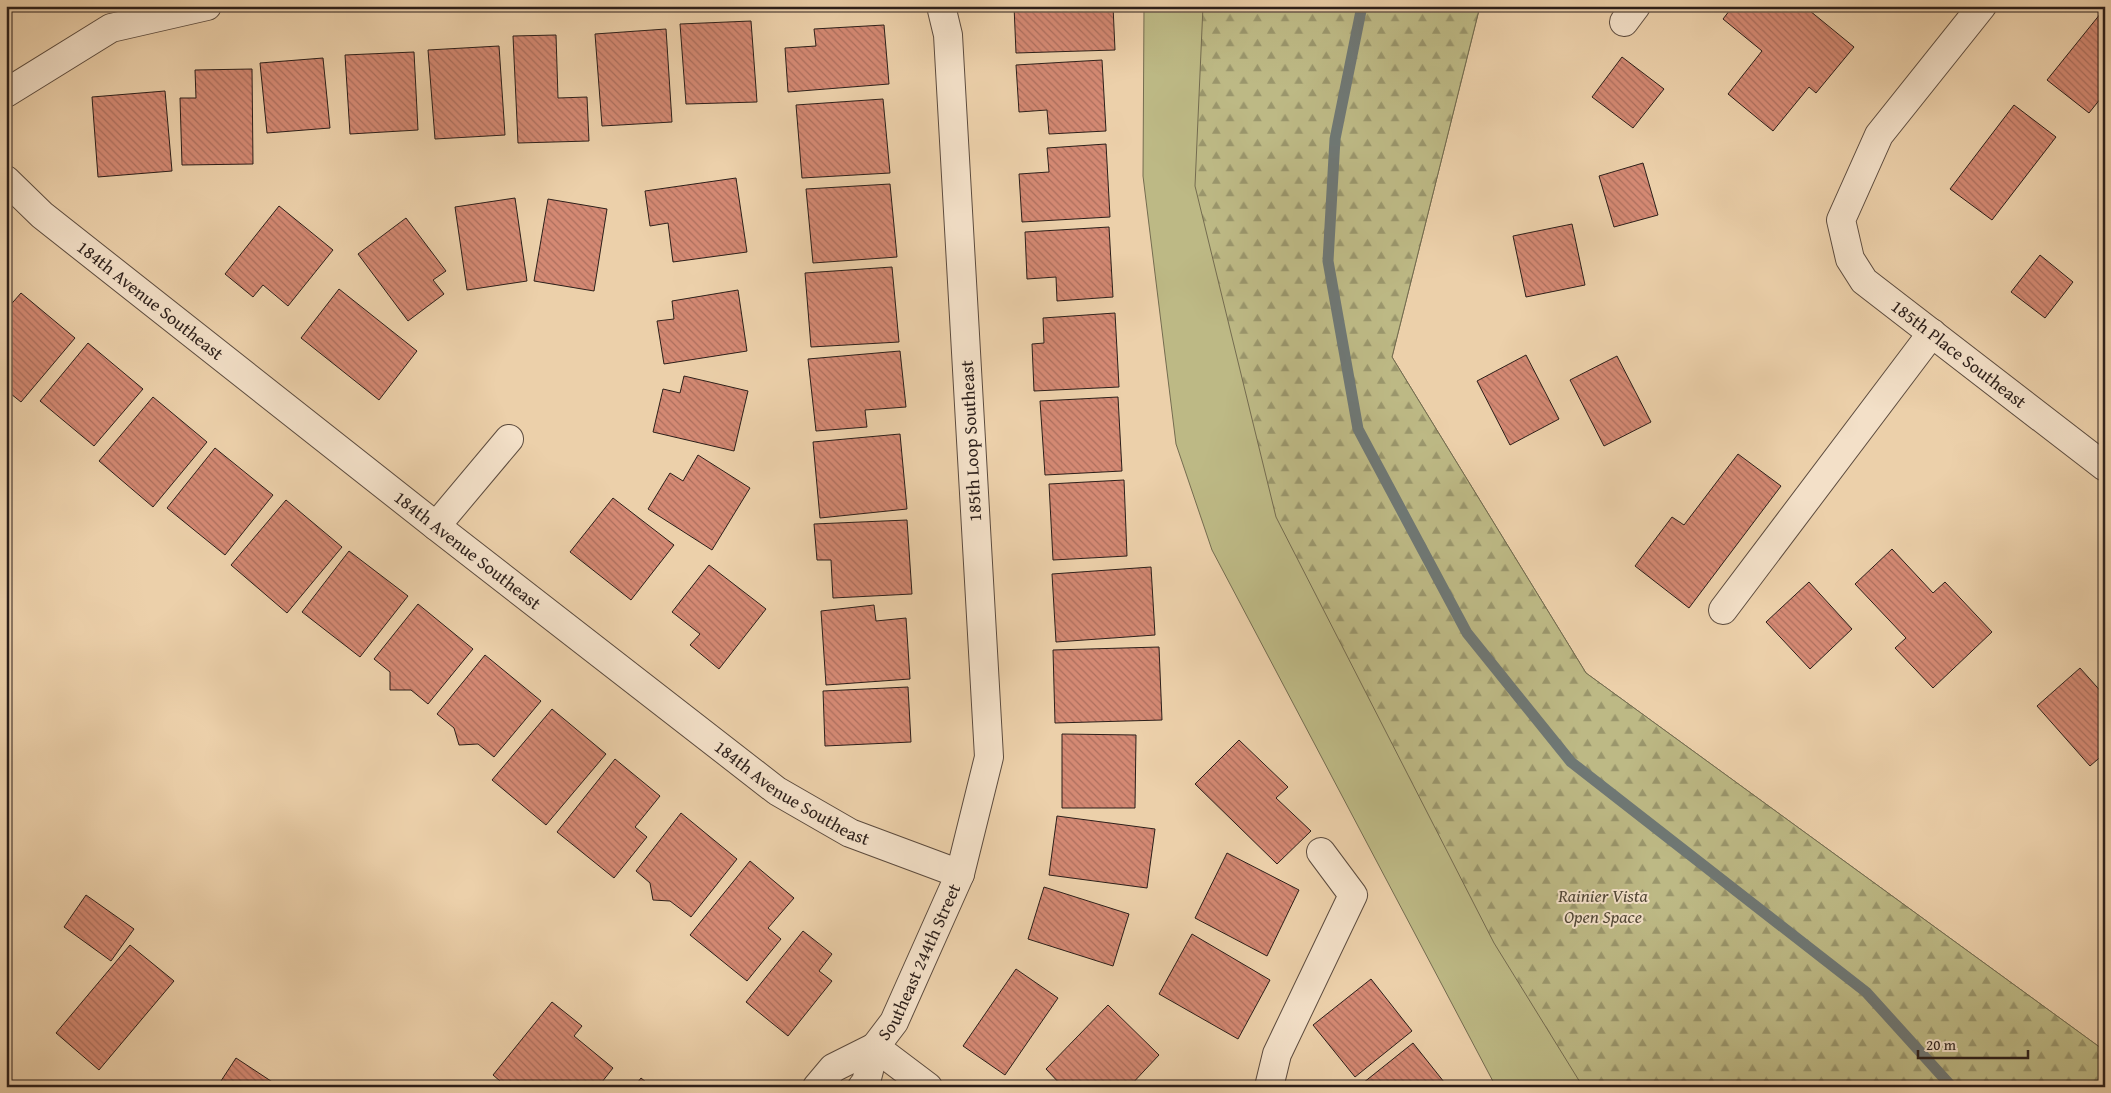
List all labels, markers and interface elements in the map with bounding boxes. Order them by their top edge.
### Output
street label: 184th Avenue Southeast [71,233,230,367]
street label: 185th Place Southeast [1886,293,2033,415]
street label: 185th Loop Southeast [953,359,988,523]
street label: 184th Avenue Southeast [388,484,548,616]
street label: 184th Avenue Southeast [709,733,874,852]
street label: Southeast 244th Street [871,878,967,1046]
park label: Rainier Vista Open Space [1557,882,1649,930]
scale bar [1918,1028,2028,1060]
text: 20 m [1926,1034,1957,1055]

